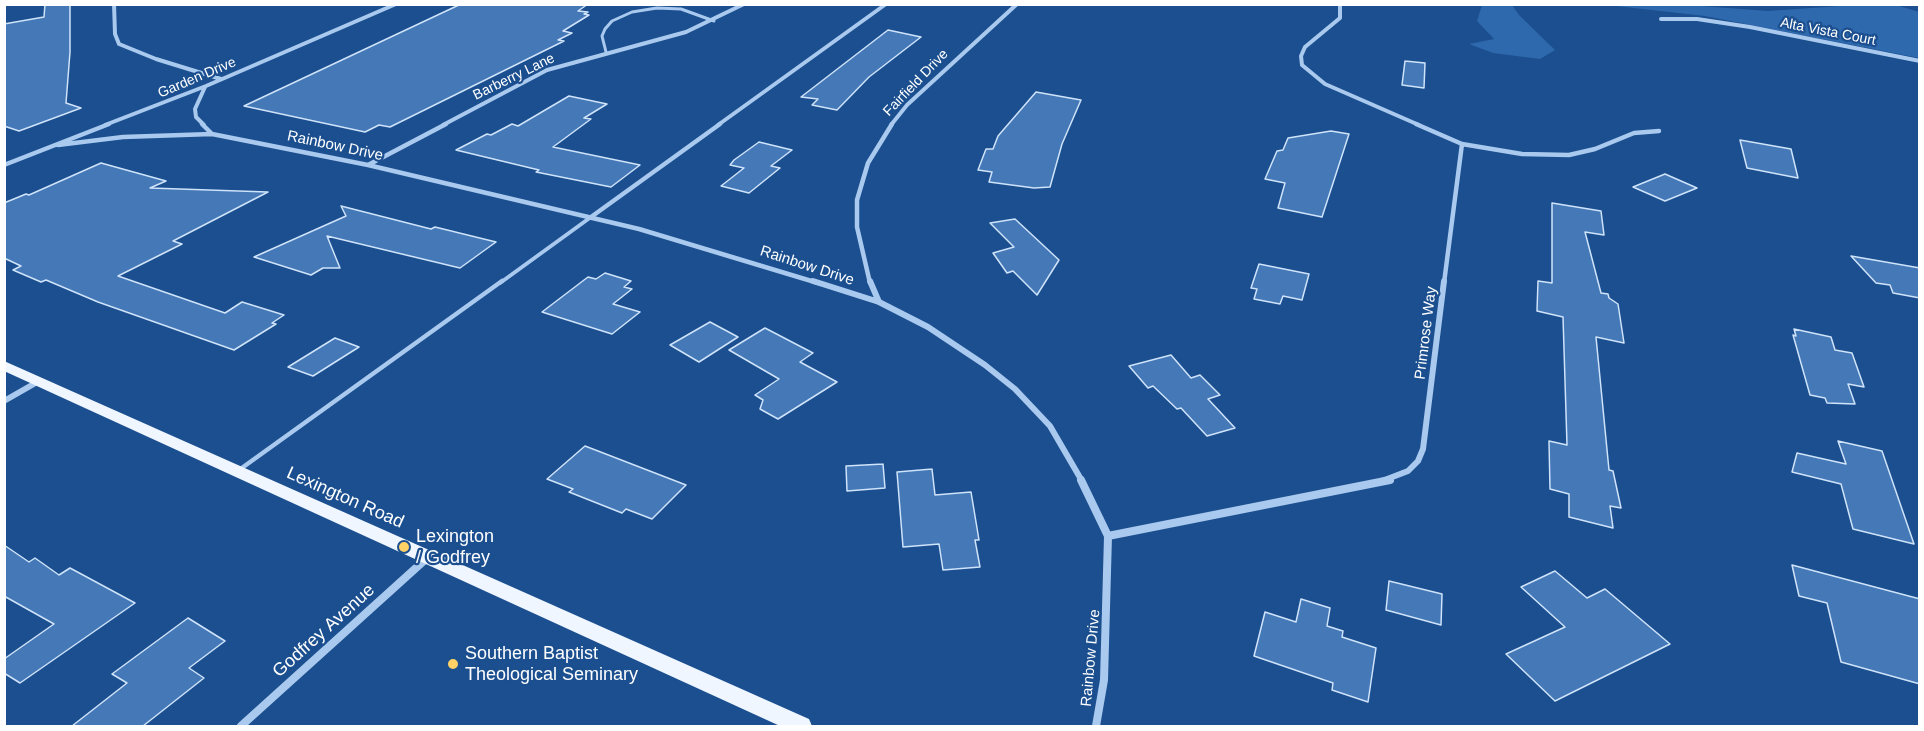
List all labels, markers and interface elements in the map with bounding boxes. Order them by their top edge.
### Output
street label: Alta Vista Court [1779,14,1877,50]
street label: Fairfield Drive [880,46,952,120]
street label: Barberry Lane [470,50,558,104]
street label: Garden Drive [155,54,239,102]
street label: Rainbow Drive [285,127,385,165]
street label: Rainbow Drive [758,242,856,290]
street label: Primrose Way [1411,285,1441,381]
street label: Lexington Road [283,462,407,534]
place label: Lexington / Godfrey [416,526,494,568]
marker: Lexington / Godfrey [397,540,411,554]
street label: Godfrey Avenue [269,580,379,682]
street label: Rainbow Drive [1078,609,1104,707]
place label: Southern Baptist Theological Seminary [465,643,638,686]
marker: Southern Baptist Theological Seminary [446,657,460,671]

